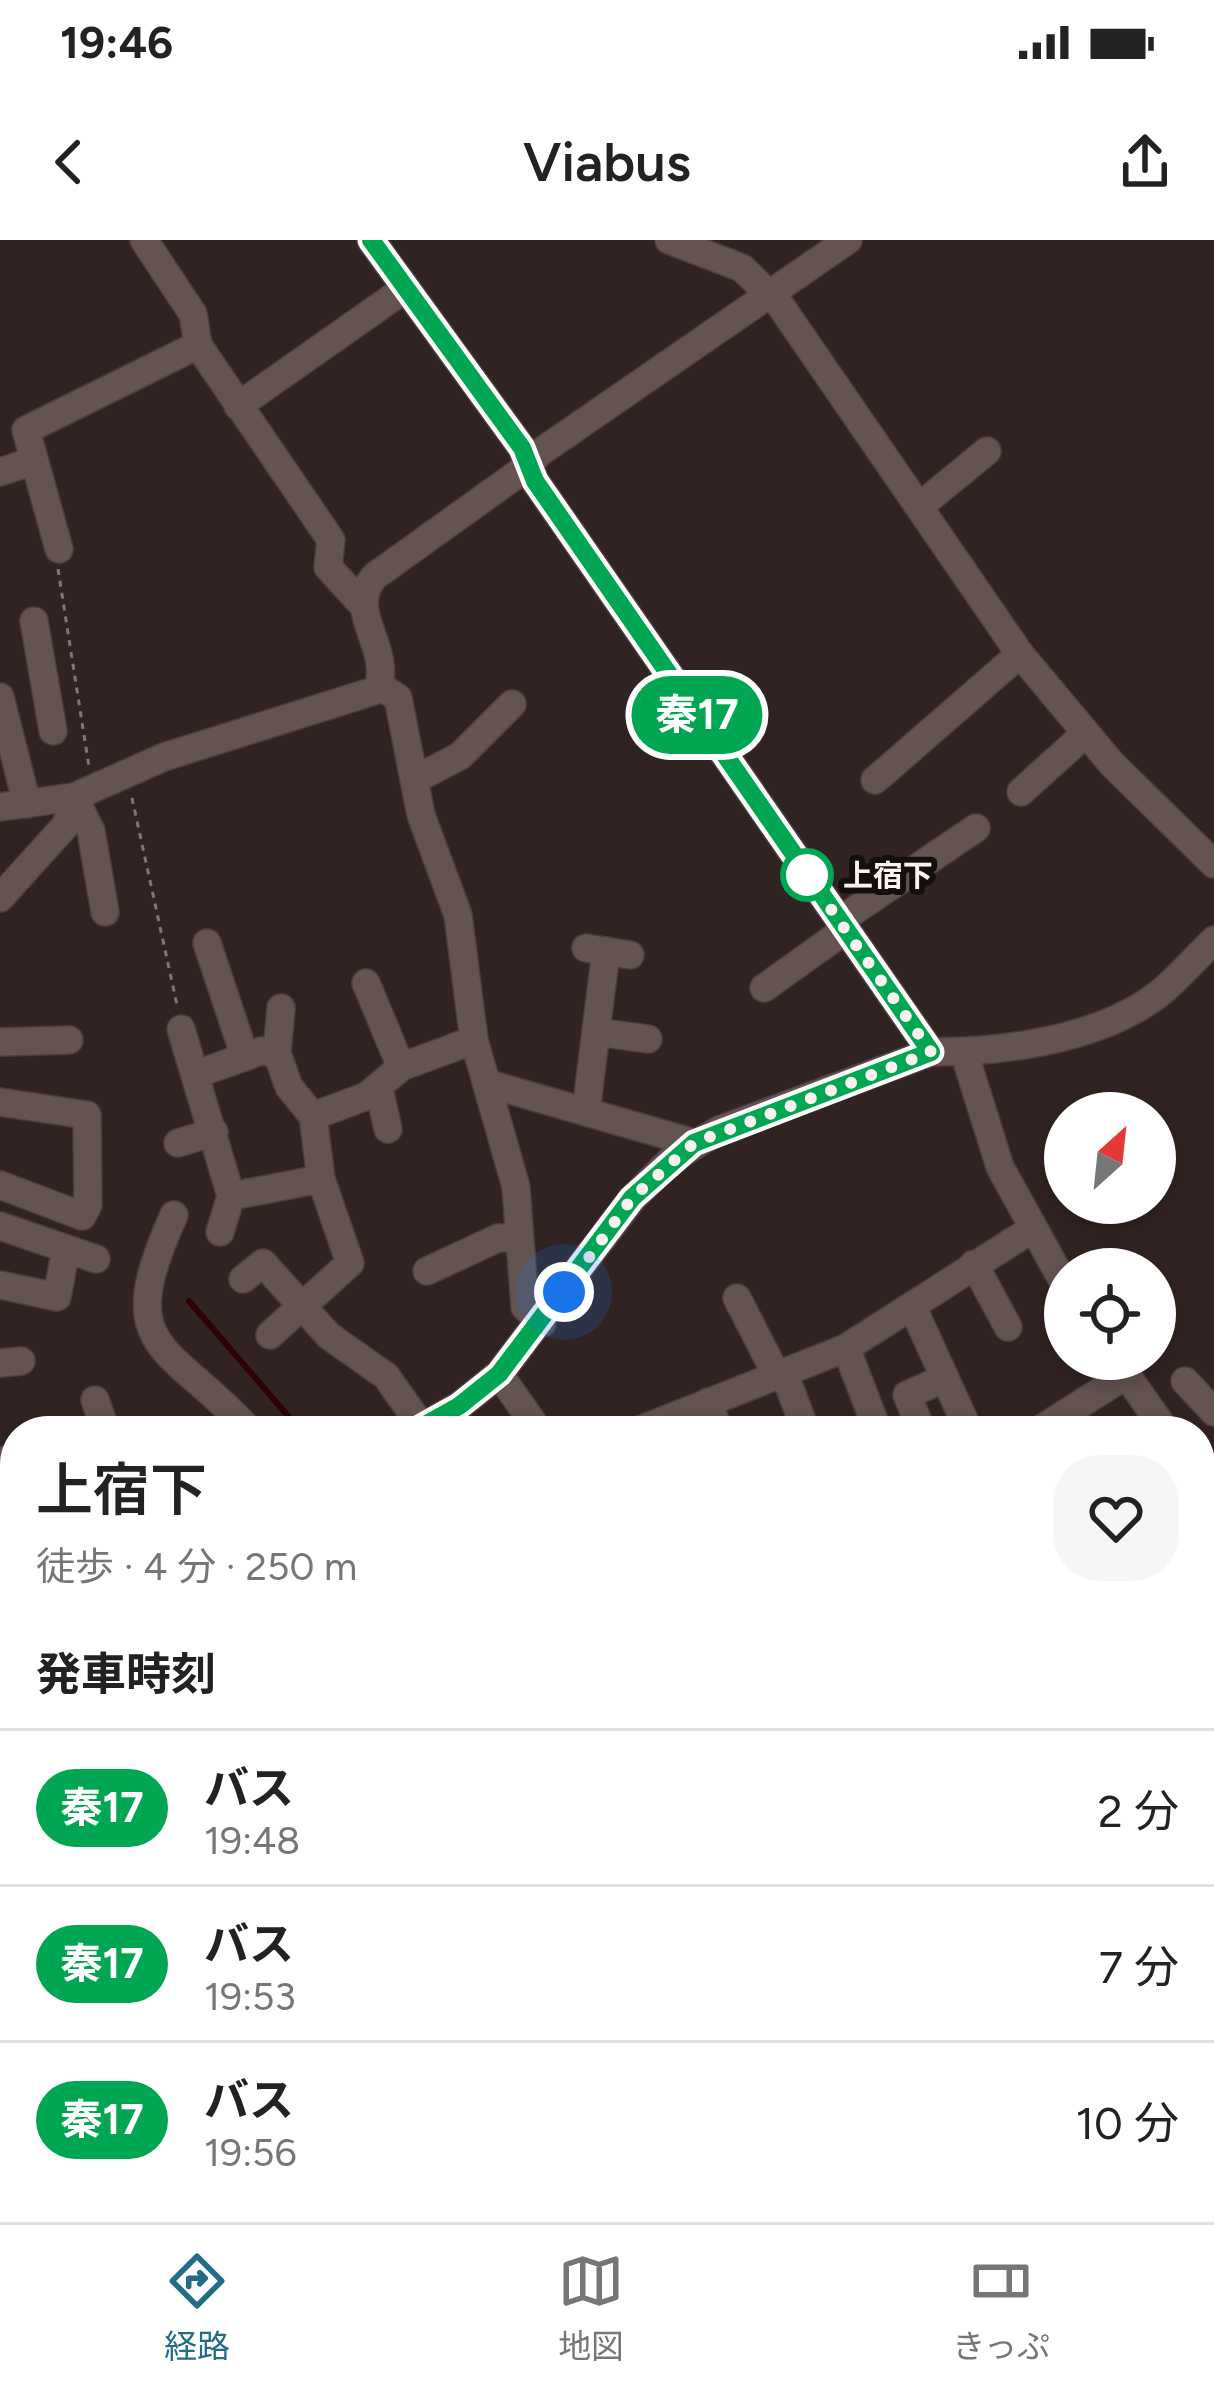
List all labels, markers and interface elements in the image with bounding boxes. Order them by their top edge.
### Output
text: 19:46 [60,15,173,69]
icon: back [36,129,102,195]
icon: share [1112,129,1178,195]
text: Viabus [523,130,691,195]
line badge: 秦17 [628,676,766,754]
text: 秦17 [655,689,739,740]
marker: 上宿下 [782,850,832,900]
place label: 上宿下 [843,857,933,894]
north arrow [1044,1092,1176,1224]
map controls [1044,1092,1176,1380]
button: locate [1044,1248,1176,1380]
your location [534,1262,594,1322]
button: heart [1053,1455,1179,1581]
text: 上宿下 [36,1456,207,1524]
text: 徒歩 · 4 分 · 250 m [36,1543,357,1590]
text: 発車時刻 [36,1647,216,1701]
text: バス [204,1761,294,1815]
text: 秦17 [60,1782,144,1833]
text: 2 分 [1098,1784,1179,1838]
text: 19:48 [204,1817,300,1864]
text: バス [204,1917,294,1971]
text: 秦17 [60,1938,144,1989]
text: 7 分 [1099,1940,1179,1994]
text: 19:53 [204,1973,296,2020]
text: バス [204,2073,294,2127]
text: 秦17 [60,2094,144,2145]
text: 10 分 [1075,2096,1179,2150]
text: 19:56 [204,2129,297,2176]
tab: 経路 [164,2248,230,2368]
tab: 地図 [558,2248,624,2368]
tab: きっぷ [952,2248,1050,2368]

